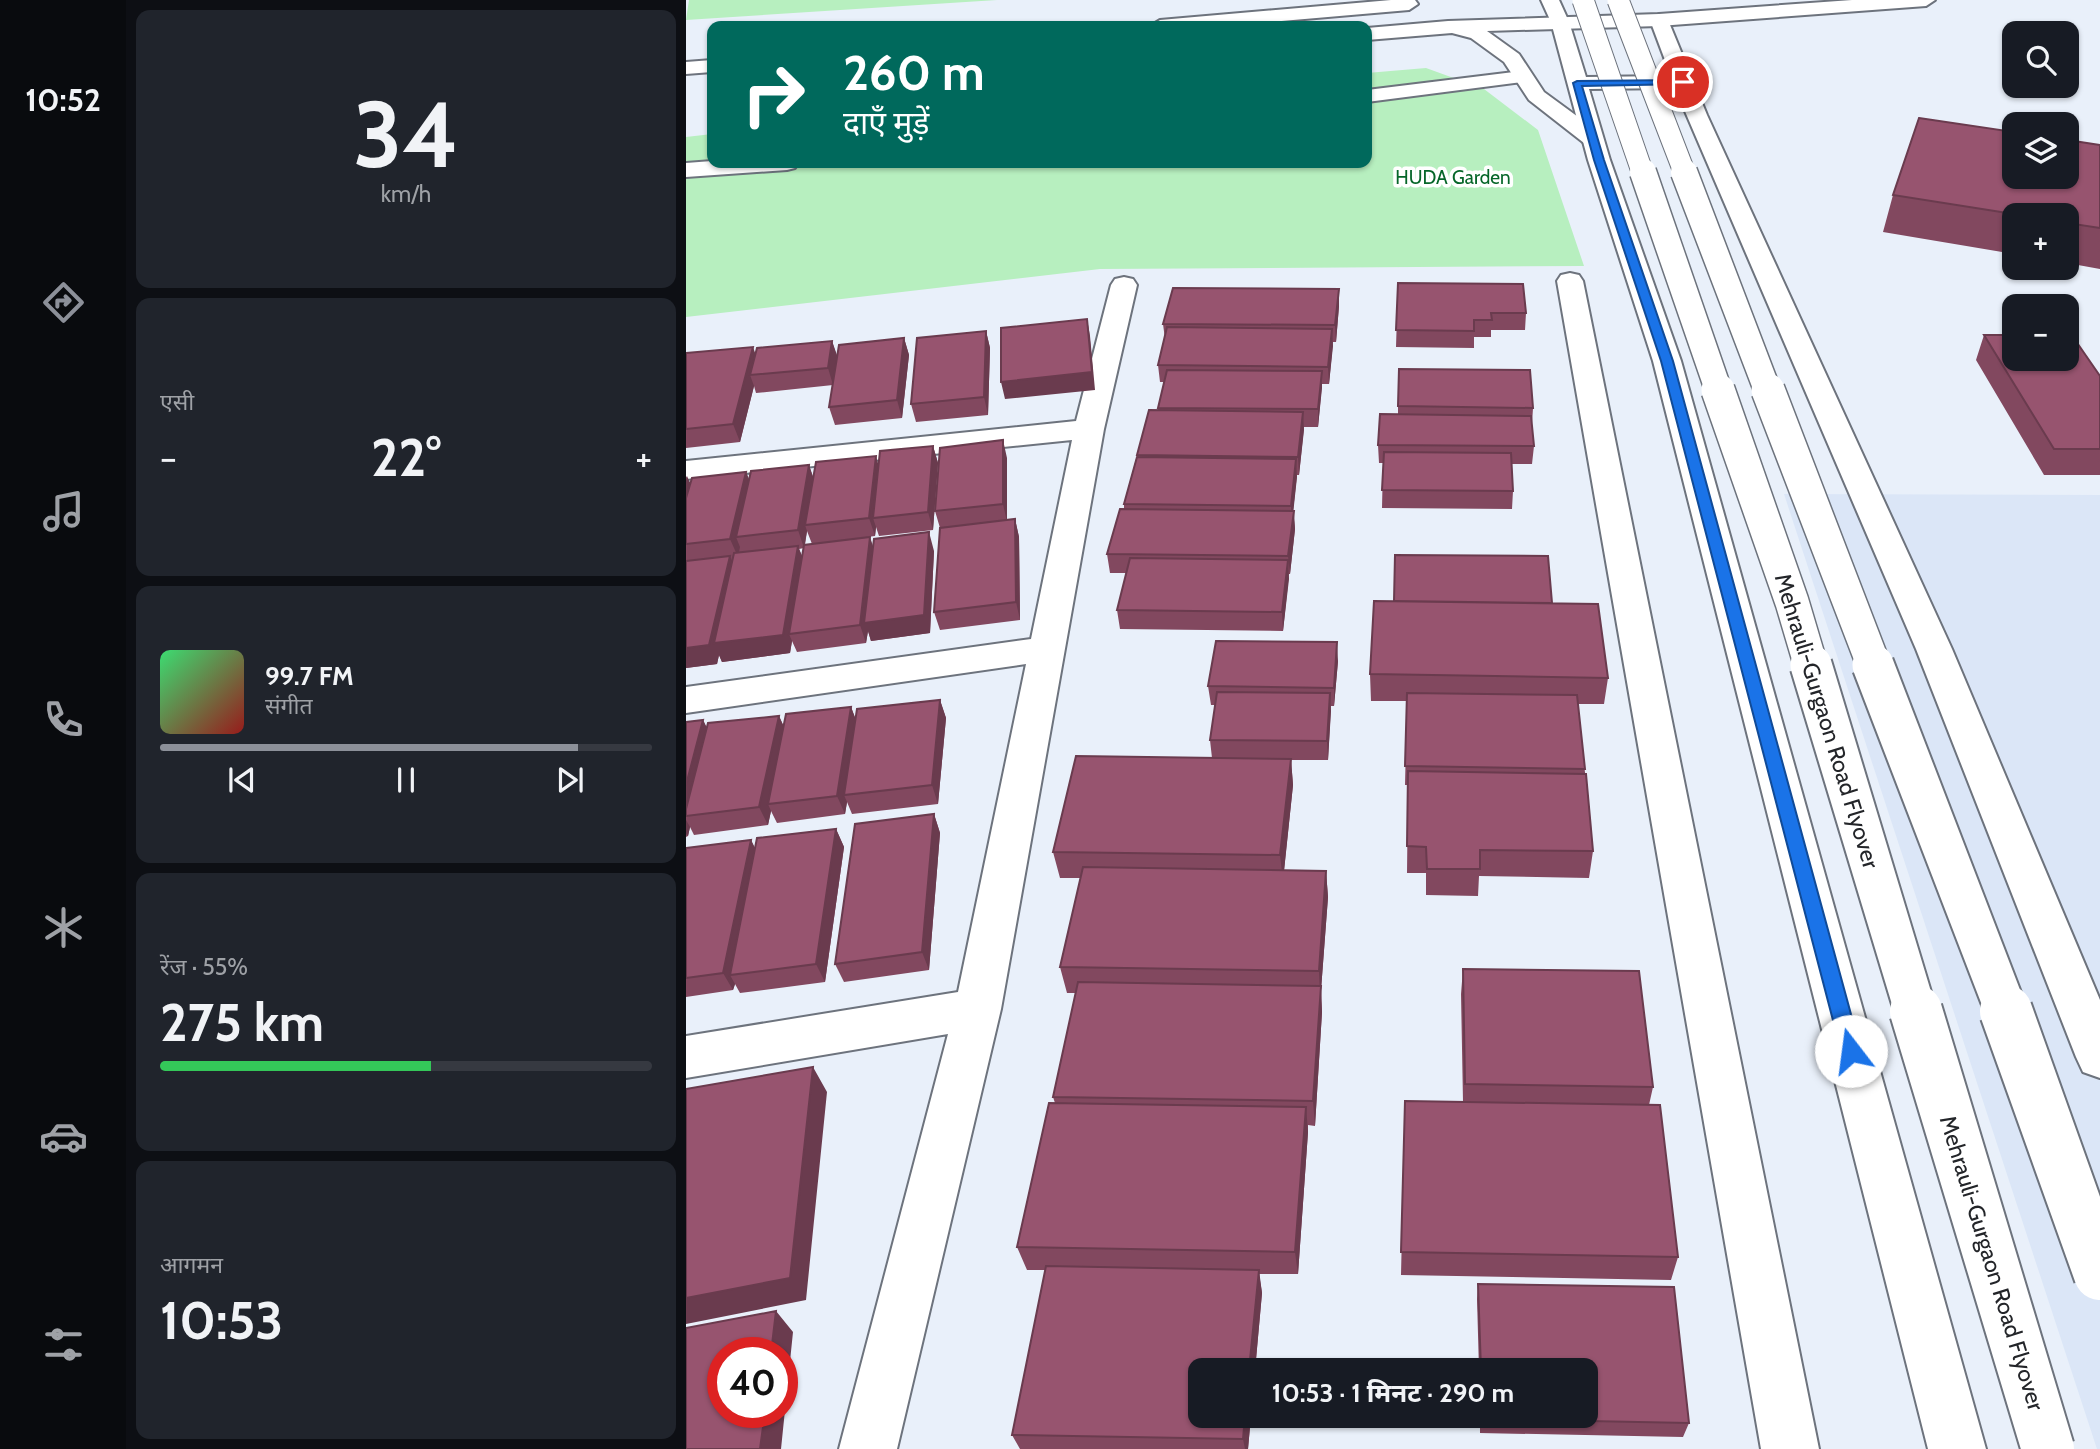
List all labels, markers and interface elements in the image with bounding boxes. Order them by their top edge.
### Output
map controls [2002,21,2079,371]
button: search [2002,21,2079,98]
text: 260 m [843,43,985,102]
icon: right [728,49,819,140]
pin [1653,52,1713,112]
icon: arrive [1664,63,1702,101]
text: 34 [353,79,459,190]
text: 10:52 [25,80,101,119]
text: दाएँ मुड़ें [843,103,929,142]
button: layers [2002,112,2079,189]
park label: HUDA Garden [1395,166,1511,189]
text: km/h [381,180,431,208]
button: + [2002,203,2079,280]
icon: directions [39,278,88,327]
button: − [2002,294,2079,371]
text: एसी [160,388,194,416]
text: 22° [371,426,441,489]
text: − [160,434,177,481]
text: + [635,434,652,481]
icon: music [39,487,88,536]
street label: Mehrauli-Gurgaon Road Flyover [1769,570,1885,873]
text: 99.7 FM [265,660,354,692]
text: संगीत [265,692,313,720]
icon: phone [39,695,88,744]
icon: previous [223,761,261,799]
icon: pause [387,761,425,799]
icon: next [551,761,589,799]
icon: climate [39,903,88,952]
text: रेंज · 55% [160,953,248,981]
text: 275 km [160,991,324,1054]
position arrow [1814,1014,1888,1088]
icon: car [39,1112,88,1161]
street label: Mehrauli-Gurgaon Road Flyover [1934,1112,2050,1415]
text: आगमन [160,1251,223,1279]
text: 10:53 [160,1289,283,1352]
icon: filters [39,1320,88,1369]
speed limit sign: 40 [707,1337,798,1428]
text: 10:53 · 1 मिनट · 290 m [1272,1377,1514,1409]

